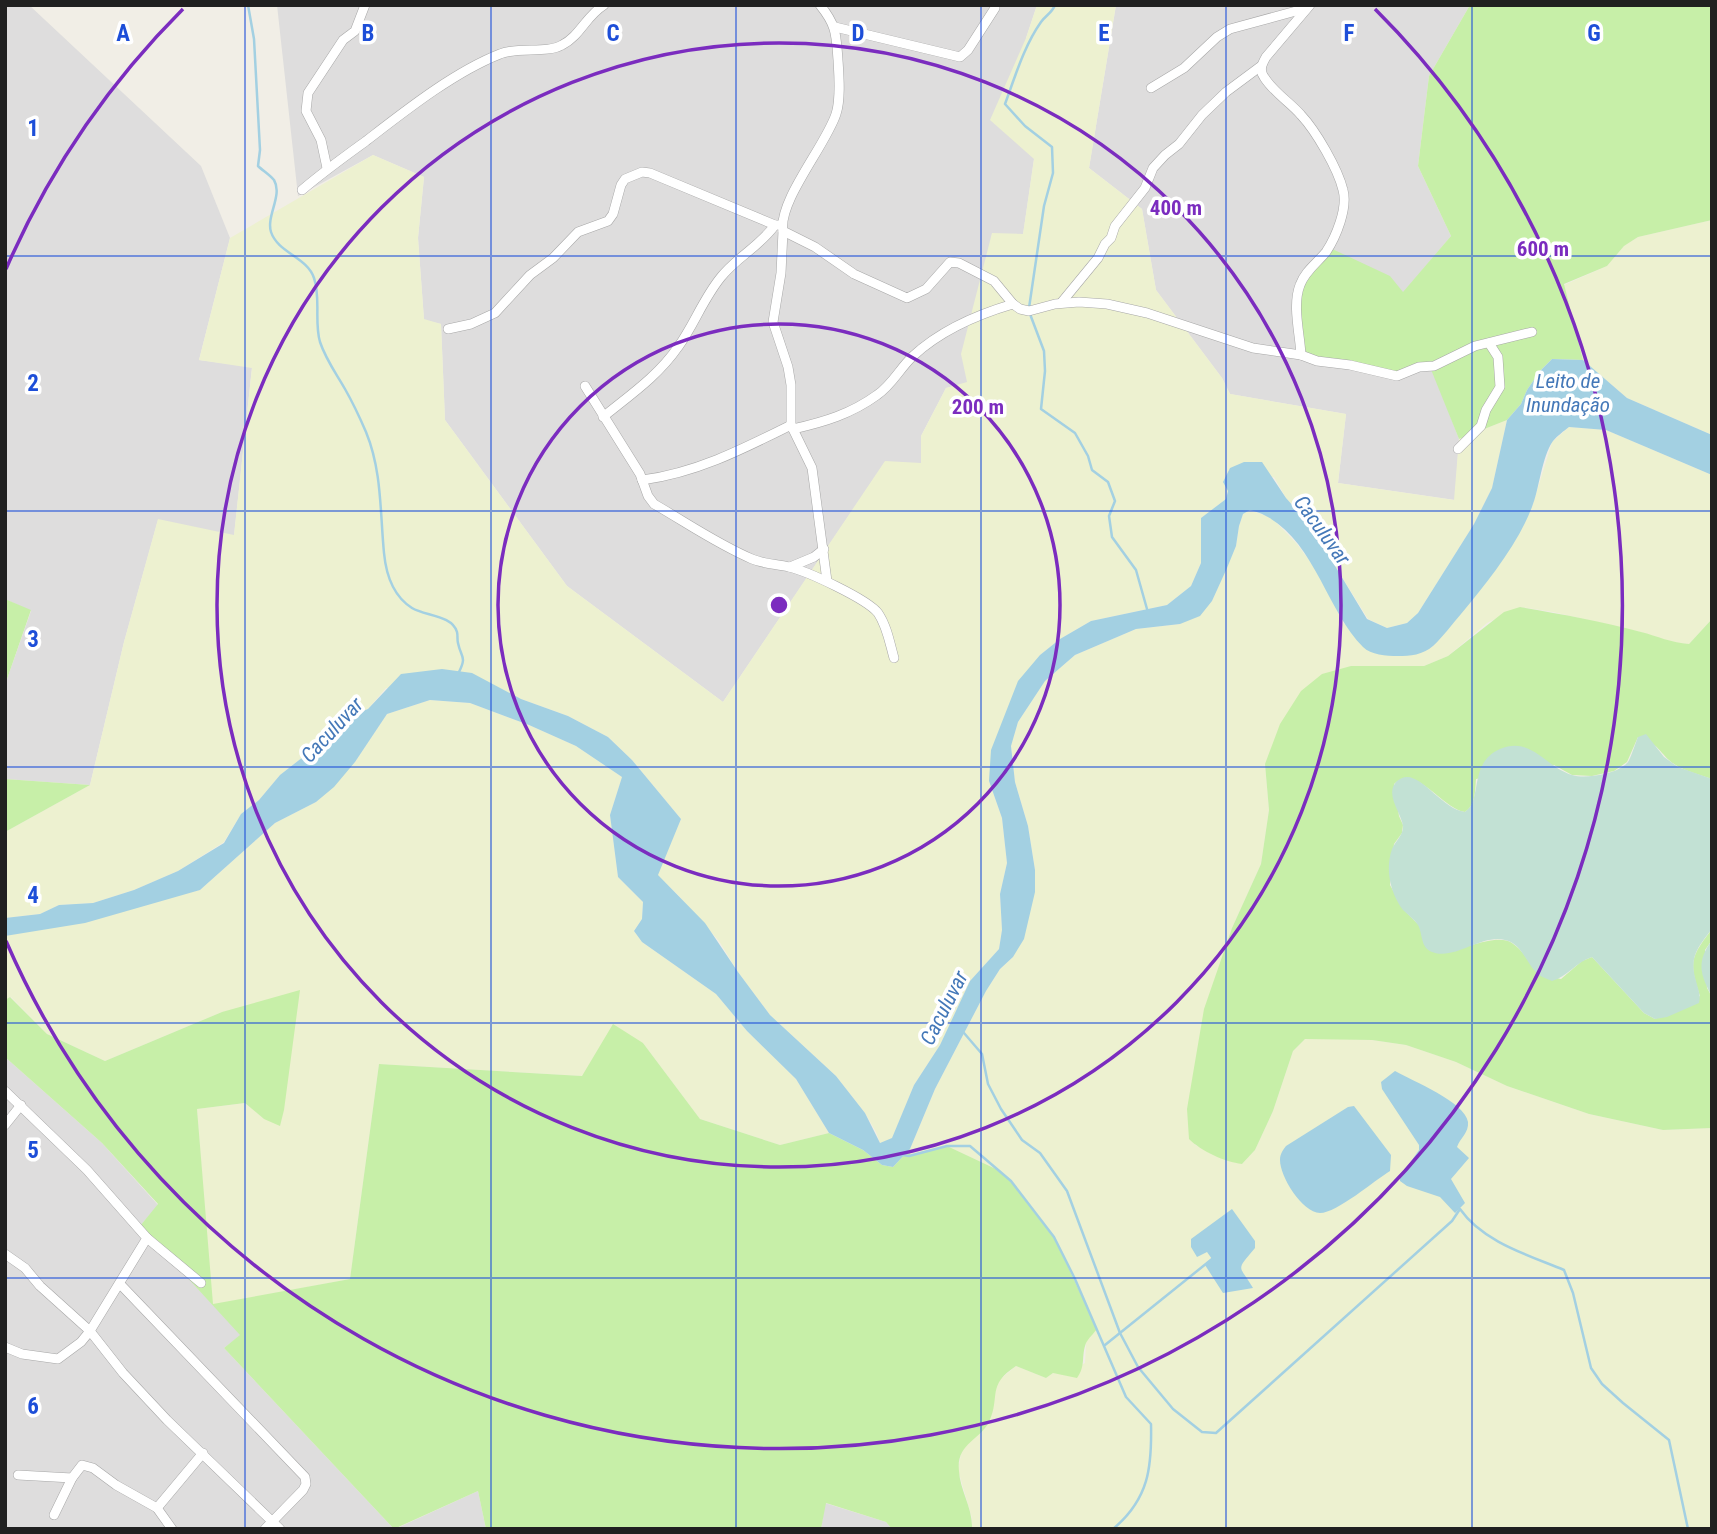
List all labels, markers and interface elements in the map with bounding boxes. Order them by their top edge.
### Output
text: A [116,20,130,47]
text: B [362,20,374,47]
text: C [606,20,620,47]
text: D [852,20,865,47]
text: E [1098,20,1110,47]
text: F [1344,20,1355,47]
text: G [1587,20,1601,47]
text: 1 [27,115,39,142]
text: 400 m [1150,196,1202,220]
text: 600 m [1517,237,1569,261]
water label: Leito de Inundação [1526,369,1610,417]
text: 2 [27,370,39,397]
text: 200 m [952,395,1004,419]
water label: Caculuvar [1289,491,1356,570]
centre of rings [767,593,791,617]
text: 3 [27,626,39,653]
water label: Caculuvar [296,692,368,767]
text: 4 [27,882,39,909]
water label: Caculuvar [915,966,973,1049]
text: 5 [27,1137,39,1164]
text: 6 [27,1393,39,1420]

